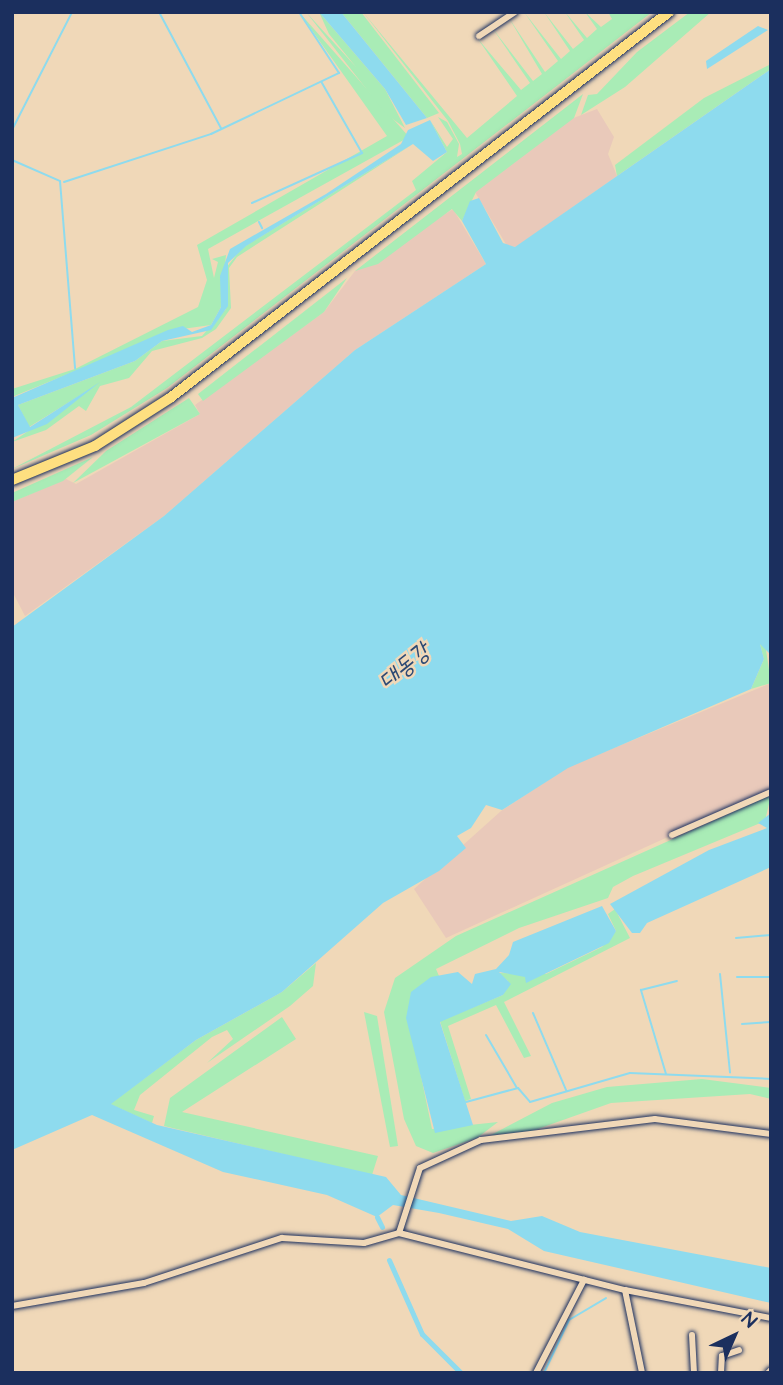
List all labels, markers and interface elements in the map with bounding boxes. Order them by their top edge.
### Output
water label: 대동강 [373,638,437,696]
north arrow [699,1301,769,1371]
text: N [735,1307,763,1334]

